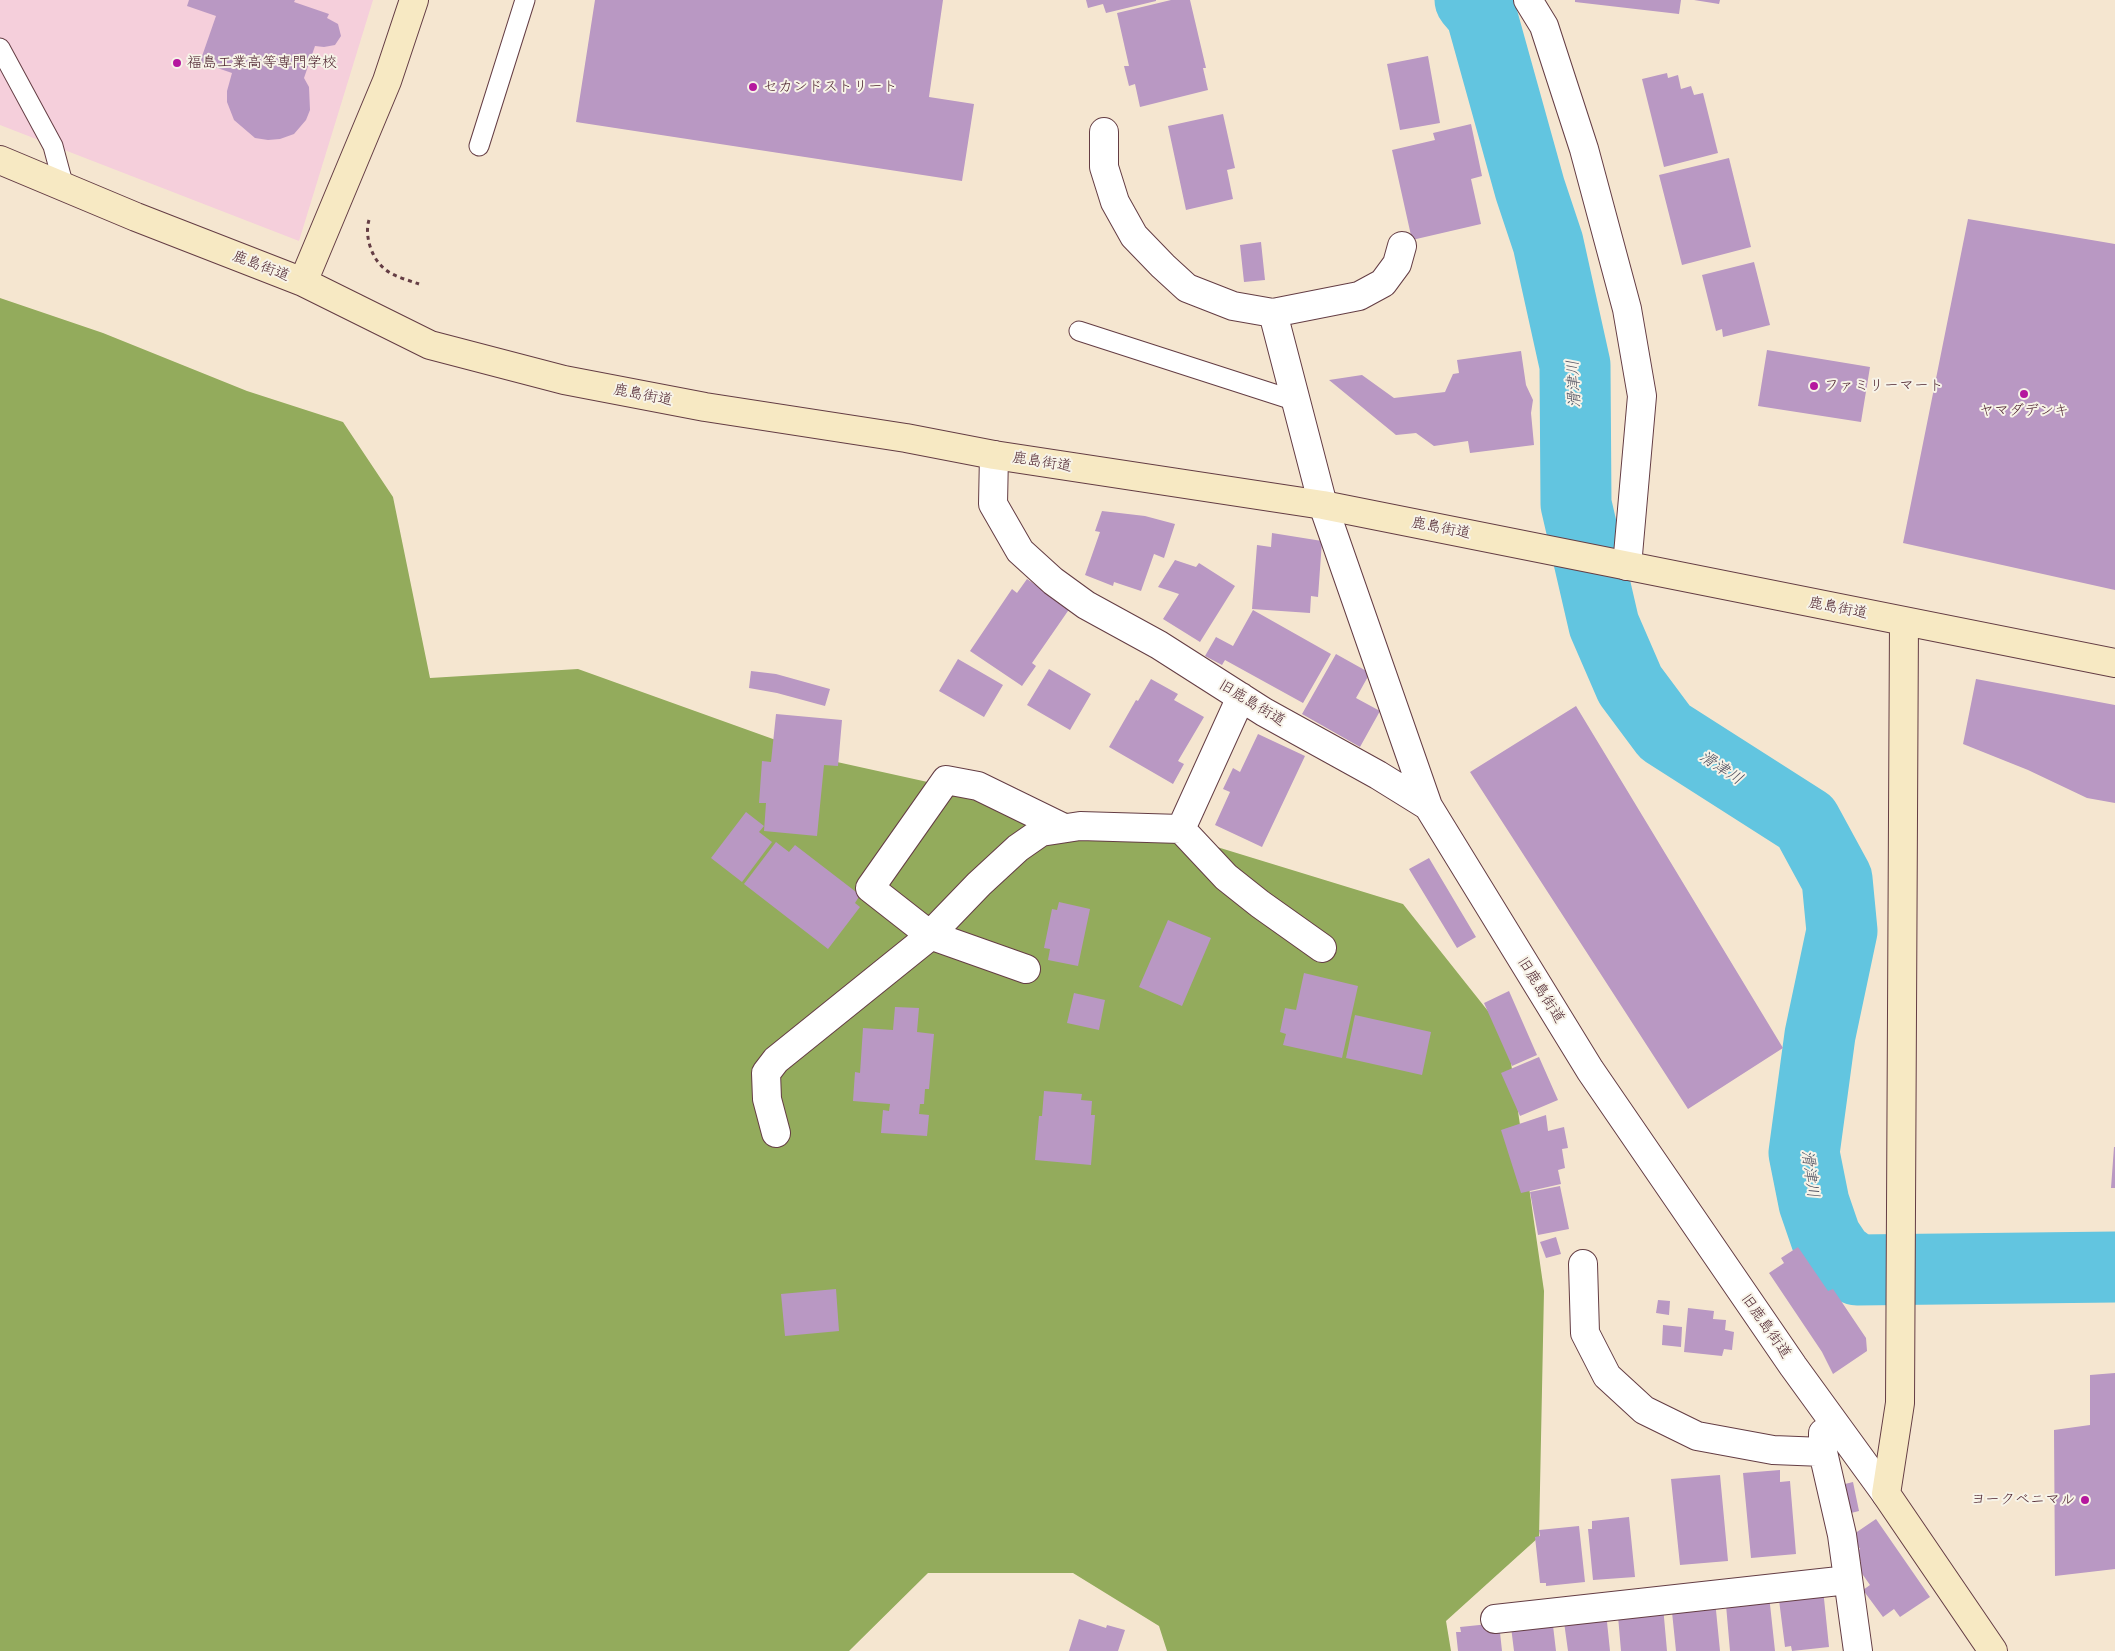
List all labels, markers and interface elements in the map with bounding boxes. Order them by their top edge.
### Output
place label: 福島工業高等専門学校 [187,54,337,72]
marker: 福島工業高等専門学校 [171,57,183,69]
place label: セカンドストリート [763,78,898,96]
marker: セカンドストリート [747,81,759,93]
street label: 鹿島街道 [230,247,292,285]
water label: 滑津川 [1563,360,1585,408]
place label: ファミリーマート [1824,377,1944,395]
street label: 鹿島街道 [612,380,674,410]
marker: ファミリーマート [1808,380,1820,392]
marker: ヤマダデンキ [2018,388,2030,400]
place label: ヤマダデンキ [1979,402,2069,420]
street label: 鹿島街道 [1011,448,1073,476]
street label: 鹿島街道 [1410,513,1472,543]
street label: 鹿島街道 [1807,593,1869,623]
street label: 旧鹿島街道 [1215,676,1289,730]
water label: 滑津川 [1696,747,1746,789]
street label: 旧鹿島街道 [1513,953,1569,1027]
water label: 滑津川 [1797,1149,1823,1199]
street label: 旧鹿島街道 [1737,1290,1795,1362]
place label: ヨークベニマル [1971,1491,2075,1509]
marker: ヨークベニマル [2079,1494,2091,1506]

